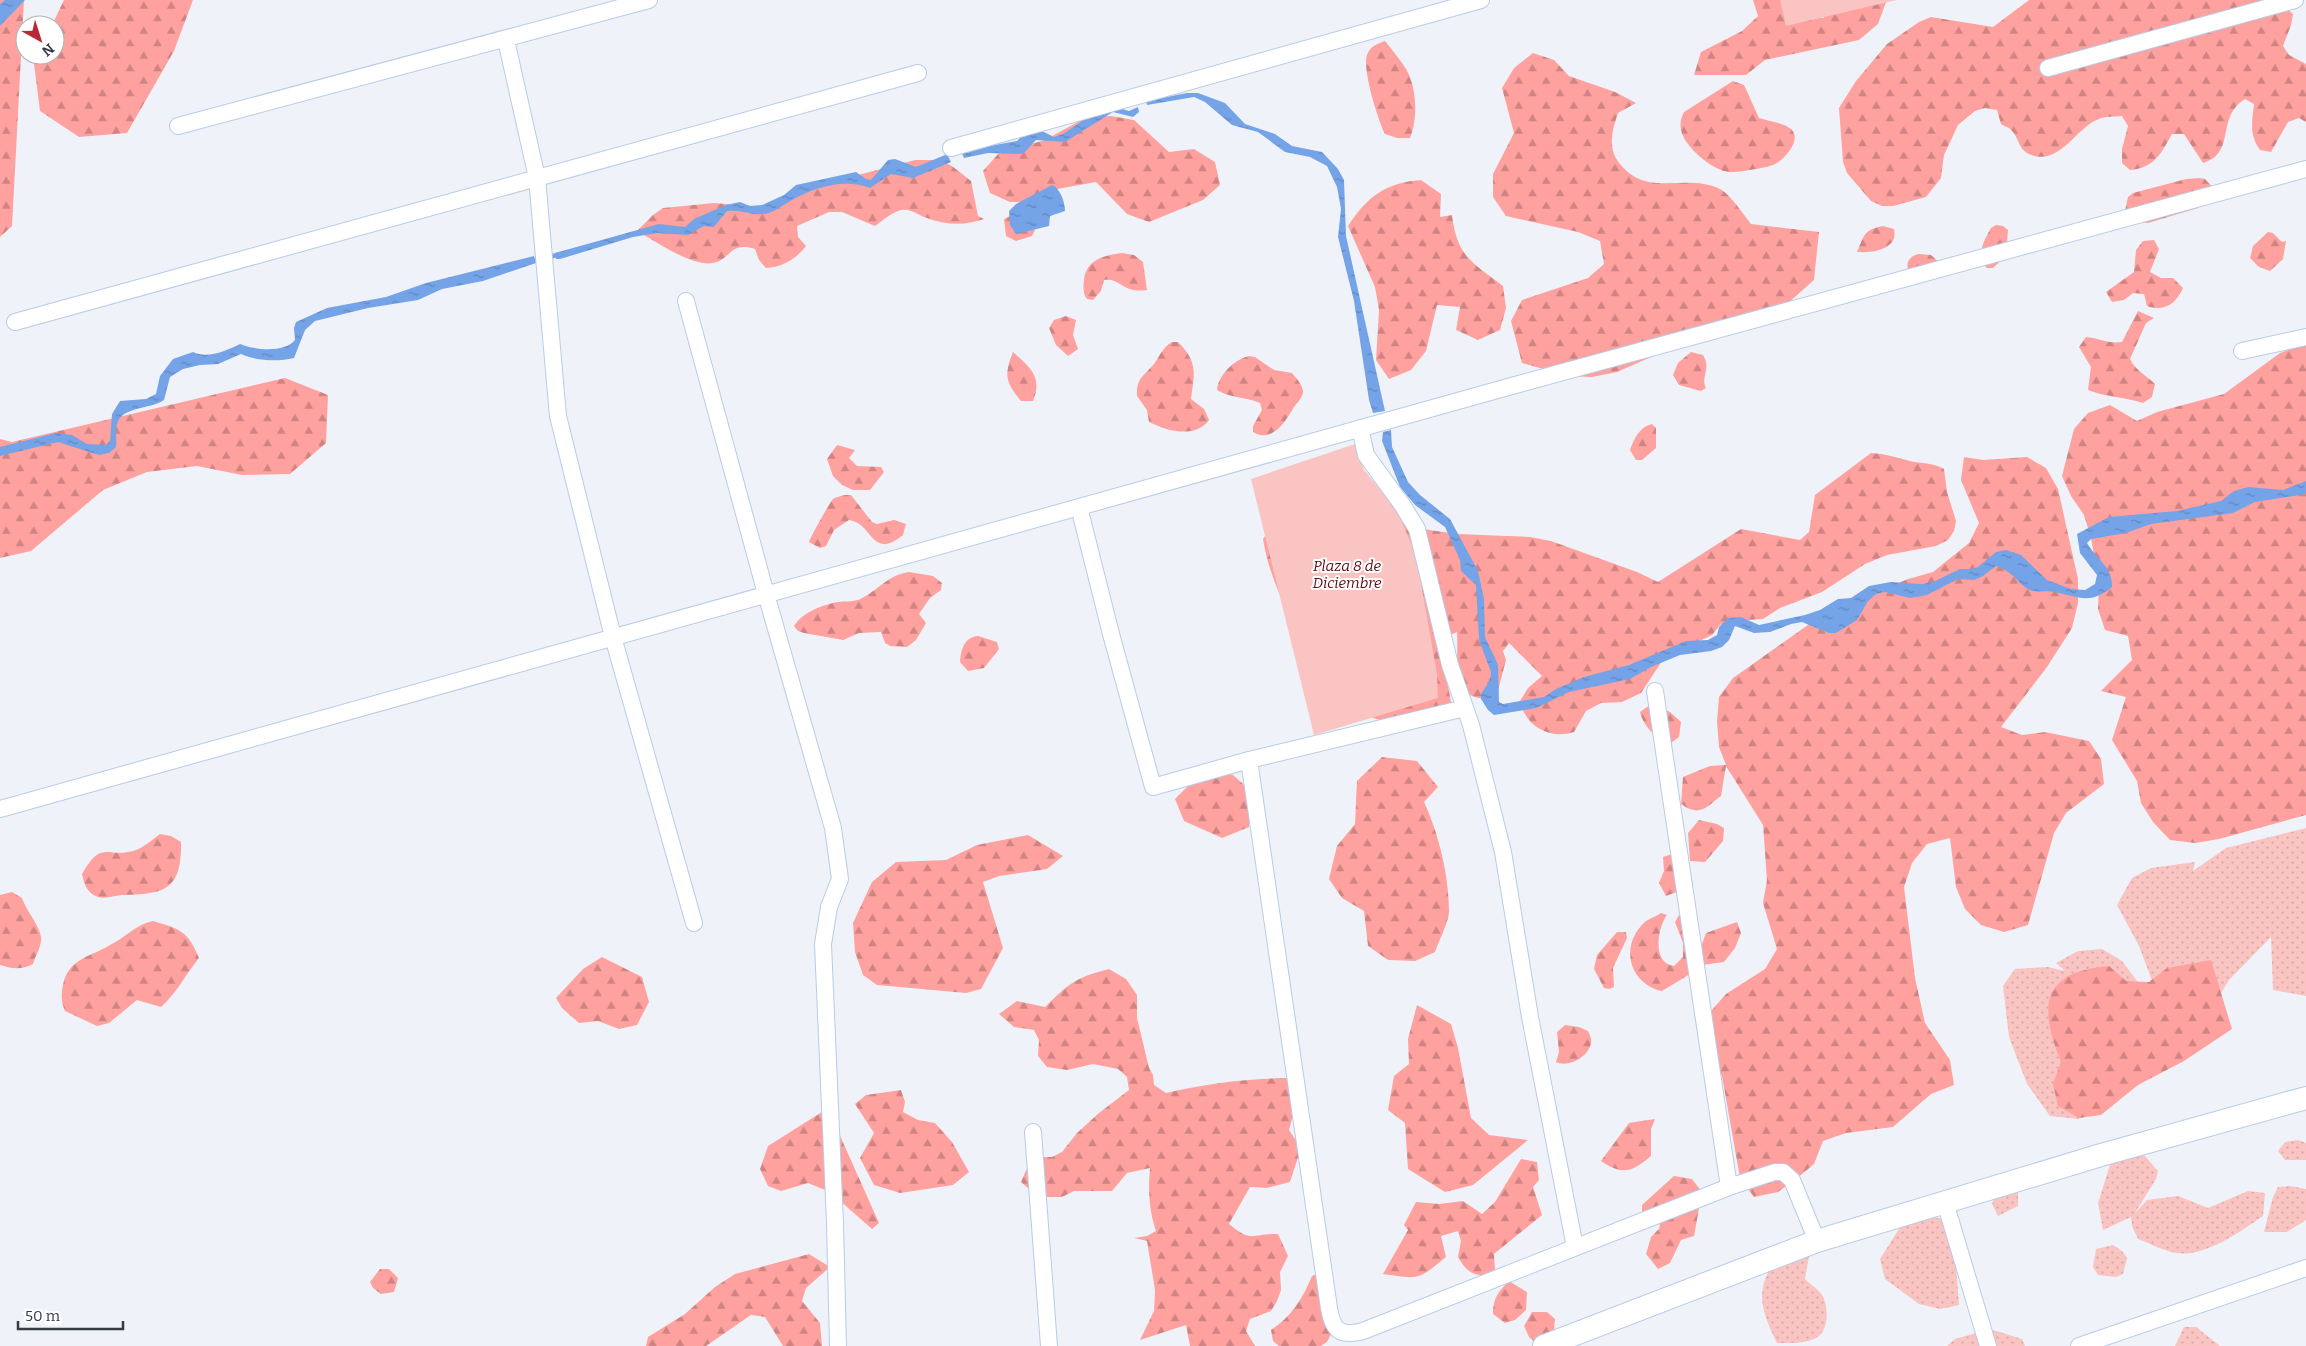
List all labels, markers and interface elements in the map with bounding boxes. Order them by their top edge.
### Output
north arrow [15,15,65,65]
text: N [38,40,57,60]
park label: Plaza 8 de Diciembre [1312,557,1382,592]
scale bar [18,1298,122,1330]
text: 50 m [25,1307,61,1325]

